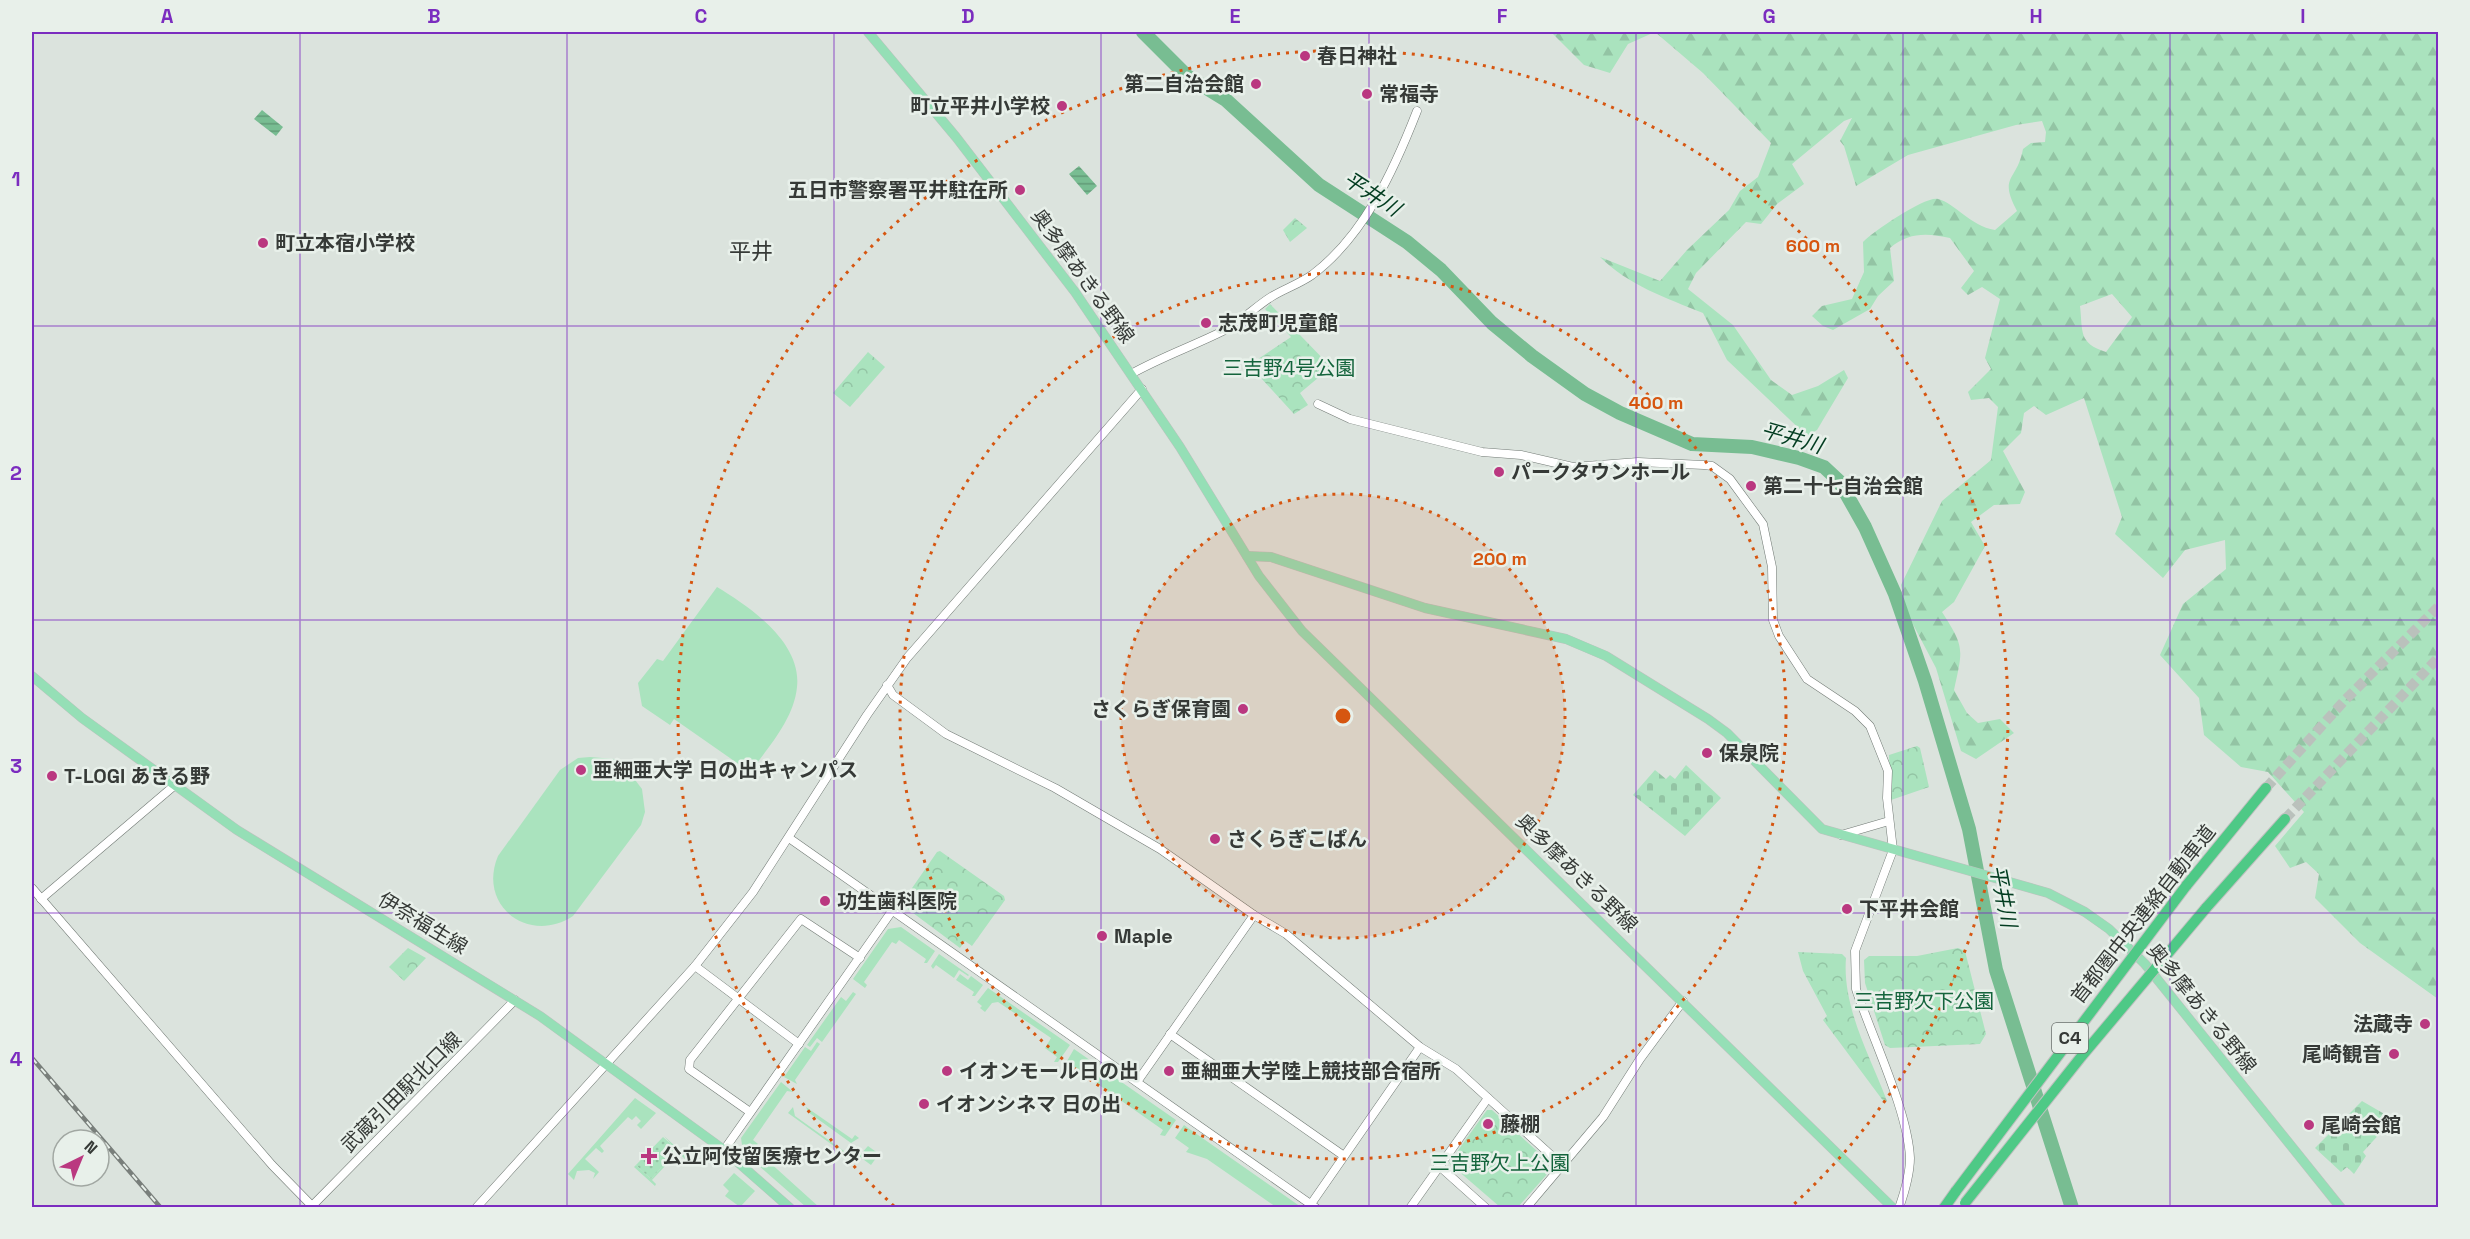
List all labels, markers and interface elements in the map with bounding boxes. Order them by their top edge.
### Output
text: A [161,3,174,29]
text: B [427,3,441,29]
text: C [695,3,708,29]
text: D [961,3,975,29]
text: E [1229,3,1241,29]
text: F [1497,3,1508,29]
text: G [1762,3,1776,29]
text: H [2029,3,2043,29]
text: I [2300,3,2306,29]
place label: 春日神社 [1317,43,1397,69]
marker: 春日神社 [1298,49,1312,63]
place label: 第二自治会館 [1124,71,1244,97]
marker: 第二自治会館 [1249,77,1263,91]
place label: 常福寺 [1379,81,1439,107]
marker: 常福寺 [1360,87,1374,101]
place label: 町立平井小学校 [910,93,1050,119]
marker: 町立平井小学校 [1055,99,1069,113]
water label: 平井川 [1339,165,1408,223]
text: 1 [11,166,21,192]
place label: 五日市警察署平井駐在所 [788,177,1008,203]
marker: 五日市警察署平井駐在所 [1013,183,1027,197]
street label: 奥多摩あきる野線 [1026,204,1140,348]
place label: 町立本宿小学校 [275,230,415,256]
text: 600 m [1786,234,1840,257]
marker: 町立本宿小学校 [256,236,270,250]
district label: 平井 [729,237,773,265]
place label: 志茂町児童館 [1218,310,1338,336]
marker: 志茂町児童館 [1199,316,1213,330]
park label: 三吉野4号公園 [1223,355,1355,381]
text: 400 m [1629,391,1683,414]
water label: 平井川 [1758,416,1828,460]
place label: パークタウンホール [1511,459,1690,485]
text: 2 [10,460,22,486]
marker: パークタウンホール [1492,465,1506,479]
place label: 第二十七自治会館 [1763,473,1923,499]
marker: 第二十七自治会館 [1744,479,1758,493]
text: 200 m [1473,547,1527,570]
place label: さくらぎ保育園 [1091,696,1231,722]
marker: さくらぎ保育園 [1236,702,1250,716]
centre of rings [1333,706,1353,726]
place label: 保泉院 [1719,740,1779,766]
marker: 保泉院 [1700,746,1714,760]
text: 3 [10,753,22,779]
place label: 亜細亜大学 日の出キャンパス [593,757,858,783]
place label: T-LOGI あきる野 [64,763,210,789]
marker: 亜細亜大学 日の出キャンパス [574,763,588,777]
marker: T-LOGI あきる野 [45,769,59,783]
street label: 奥多摩あきる野線 [1511,808,1643,938]
street label: 首都圏中央連絡自動車道 [2065,819,2221,1009]
place label: さくらぎこぱん [1227,826,1367,852]
marker: さくらぎこぱん [1208,832,1222,846]
water label: 平井川 [1984,862,2023,931]
street label: 伊奈福生線 [373,886,473,960]
place label: 功生歯科医院 [837,888,957,914]
marker: 功生歯科医院 [818,894,832,908]
place label: 下平井会館 [1859,896,1959,922]
marker: 下平井会館 [1840,902,1854,916]
place label: Maple [1114,923,1173,949]
marker: Maple [1095,929,1109,943]
street label: 奥多摩あきる野線 [2142,938,2262,1078]
park label: 三吉野欠下公園 [1854,988,1994,1014]
place label: 法蔵寺 [2353,1011,2413,1037]
marker: 法蔵寺 [2418,1017,2432,1031]
road number: C4 [2052,1023,2088,1053]
street label: 武蔵引田駅北口線 [335,1026,467,1158]
place label: 尾崎観音 [2302,1041,2382,1067]
text: 4 [10,1046,23,1072]
marker: 尾崎観音 [2387,1047,2401,1061]
place label: イオンモール日の出 [959,1058,1139,1084]
place label: 亜細亜大学陸上競技部合宿所 [1181,1058,1441,1084]
marker: イオンモール日の出 [940,1064,954,1078]
marker: 亜細亜大学陸上競技部合宿所 [1162,1064,1176,1078]
place label: イオンシネマ 日の出 [936,1091,1121,1117]
marker: イオンシネマ 日の出 [917,1097,931,1111]
place label: 藤棚 [1500,1111,1540,1137]
place label: 尾崎会館 [2321,1112,2401,1138]
marker: 藤棚 [1481,1117,1495,1131]
marker: 尾崎会館 [2302,1118,2316,1132]
north arrow [51,1128,111,1188]
text: N [80,1136,102,1159]
place label: 公立阿伎留医療センター [662,1143,882,1169]
marker: 公立阿伎留医療センター [640,1147,658,1165]
park label: 三吉野欠上公園 [1430,1150,1570,1176]

